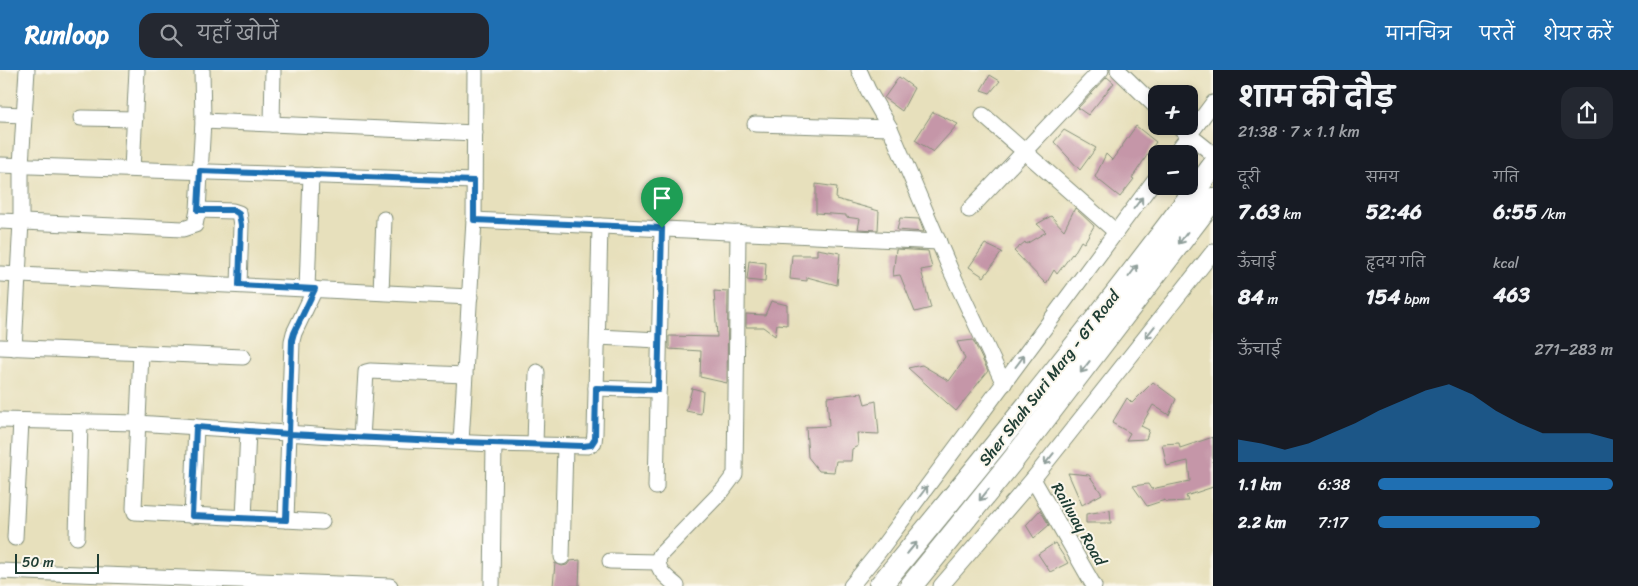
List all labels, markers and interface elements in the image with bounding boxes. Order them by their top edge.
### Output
search box [139,13,489,58]
text: Runloop [25,14,109,56]
text: यहाँ खोजें [197,17,279,50]
text: मानचित्र [1385,18,1452,50]
text: परतें [1480,18,1515,50]
text: शेयर करें [1543,18,1613,50]
icon: search [157,21,185,49]
text: शाम की दौड़ [1238,73,1394,122]
map controls [1148,85,1198,195]
button: + [1148,85,1198,135]
button: share [1561,87,1613,139]
text: 21:38 · 7 × 1.1 km [1238,117,1360,146]
button: − [1148,145,1198,195]
text: दूरी [1238,165,1260,190]
text: समय [1366,165,1399,190]
text: गति [1493,165,1519,190]
pin [641,177,683,228]
icon: arrive [648,184,676,212]
text: 7.63 [1238,193,1280,231]
text: 52:46 [1366,193,1422,231]
text: 6:55 [1493,193,1537,231]
one-way arrow [1133,196,1143,210]
text: km [1280,202,1302,227]
text: /km [1537,202,1566,227]
one-way arrow [1178,231,1189,244]
text: ऊँचाई [1238,250,1276,275]
text: हृदय गति [1366,250,1425,275]
text: kcal [1493,251,1519,276]
one-way arrow [1128,264,1138,278]
text: 463 [1493,276,1530,314]
text: 84 [1238,278,1264,316]
text: 154 [1366,278,1401,316]
street label: Sher Shah Suri Marg - GT Road [971,282,1128,472]
text: m [1264,287,1278,312]
text: bpm [1401,287,1430,312]
one-way arrow [1145,325,1155,339]
text: ऊँचाई [1238,335,1281,364]
text: 271–283 m [1535,335,1613,364]
one-way arrow [1015,355,1026,368]
one-way arrow [1079,360,1090,373]
one-way arrow [1043,452,1054,465]
text: 1.1 km [1238,470,1282,499]
text: 6:38 [1318,470,1350,499]
street label: Railway Road [1043,477,1115,573]
one-way arrow [918,486,929,499]
one-way arrow [979,488,990,501]
text: 2.2 km [1238,508,1286,537]
text: 7:17 [1318,508,1348,537]
one-way arrow [906,542,917,555]
text: 50 m [22,550,54,575]
scale bar [15,551,99,574]

